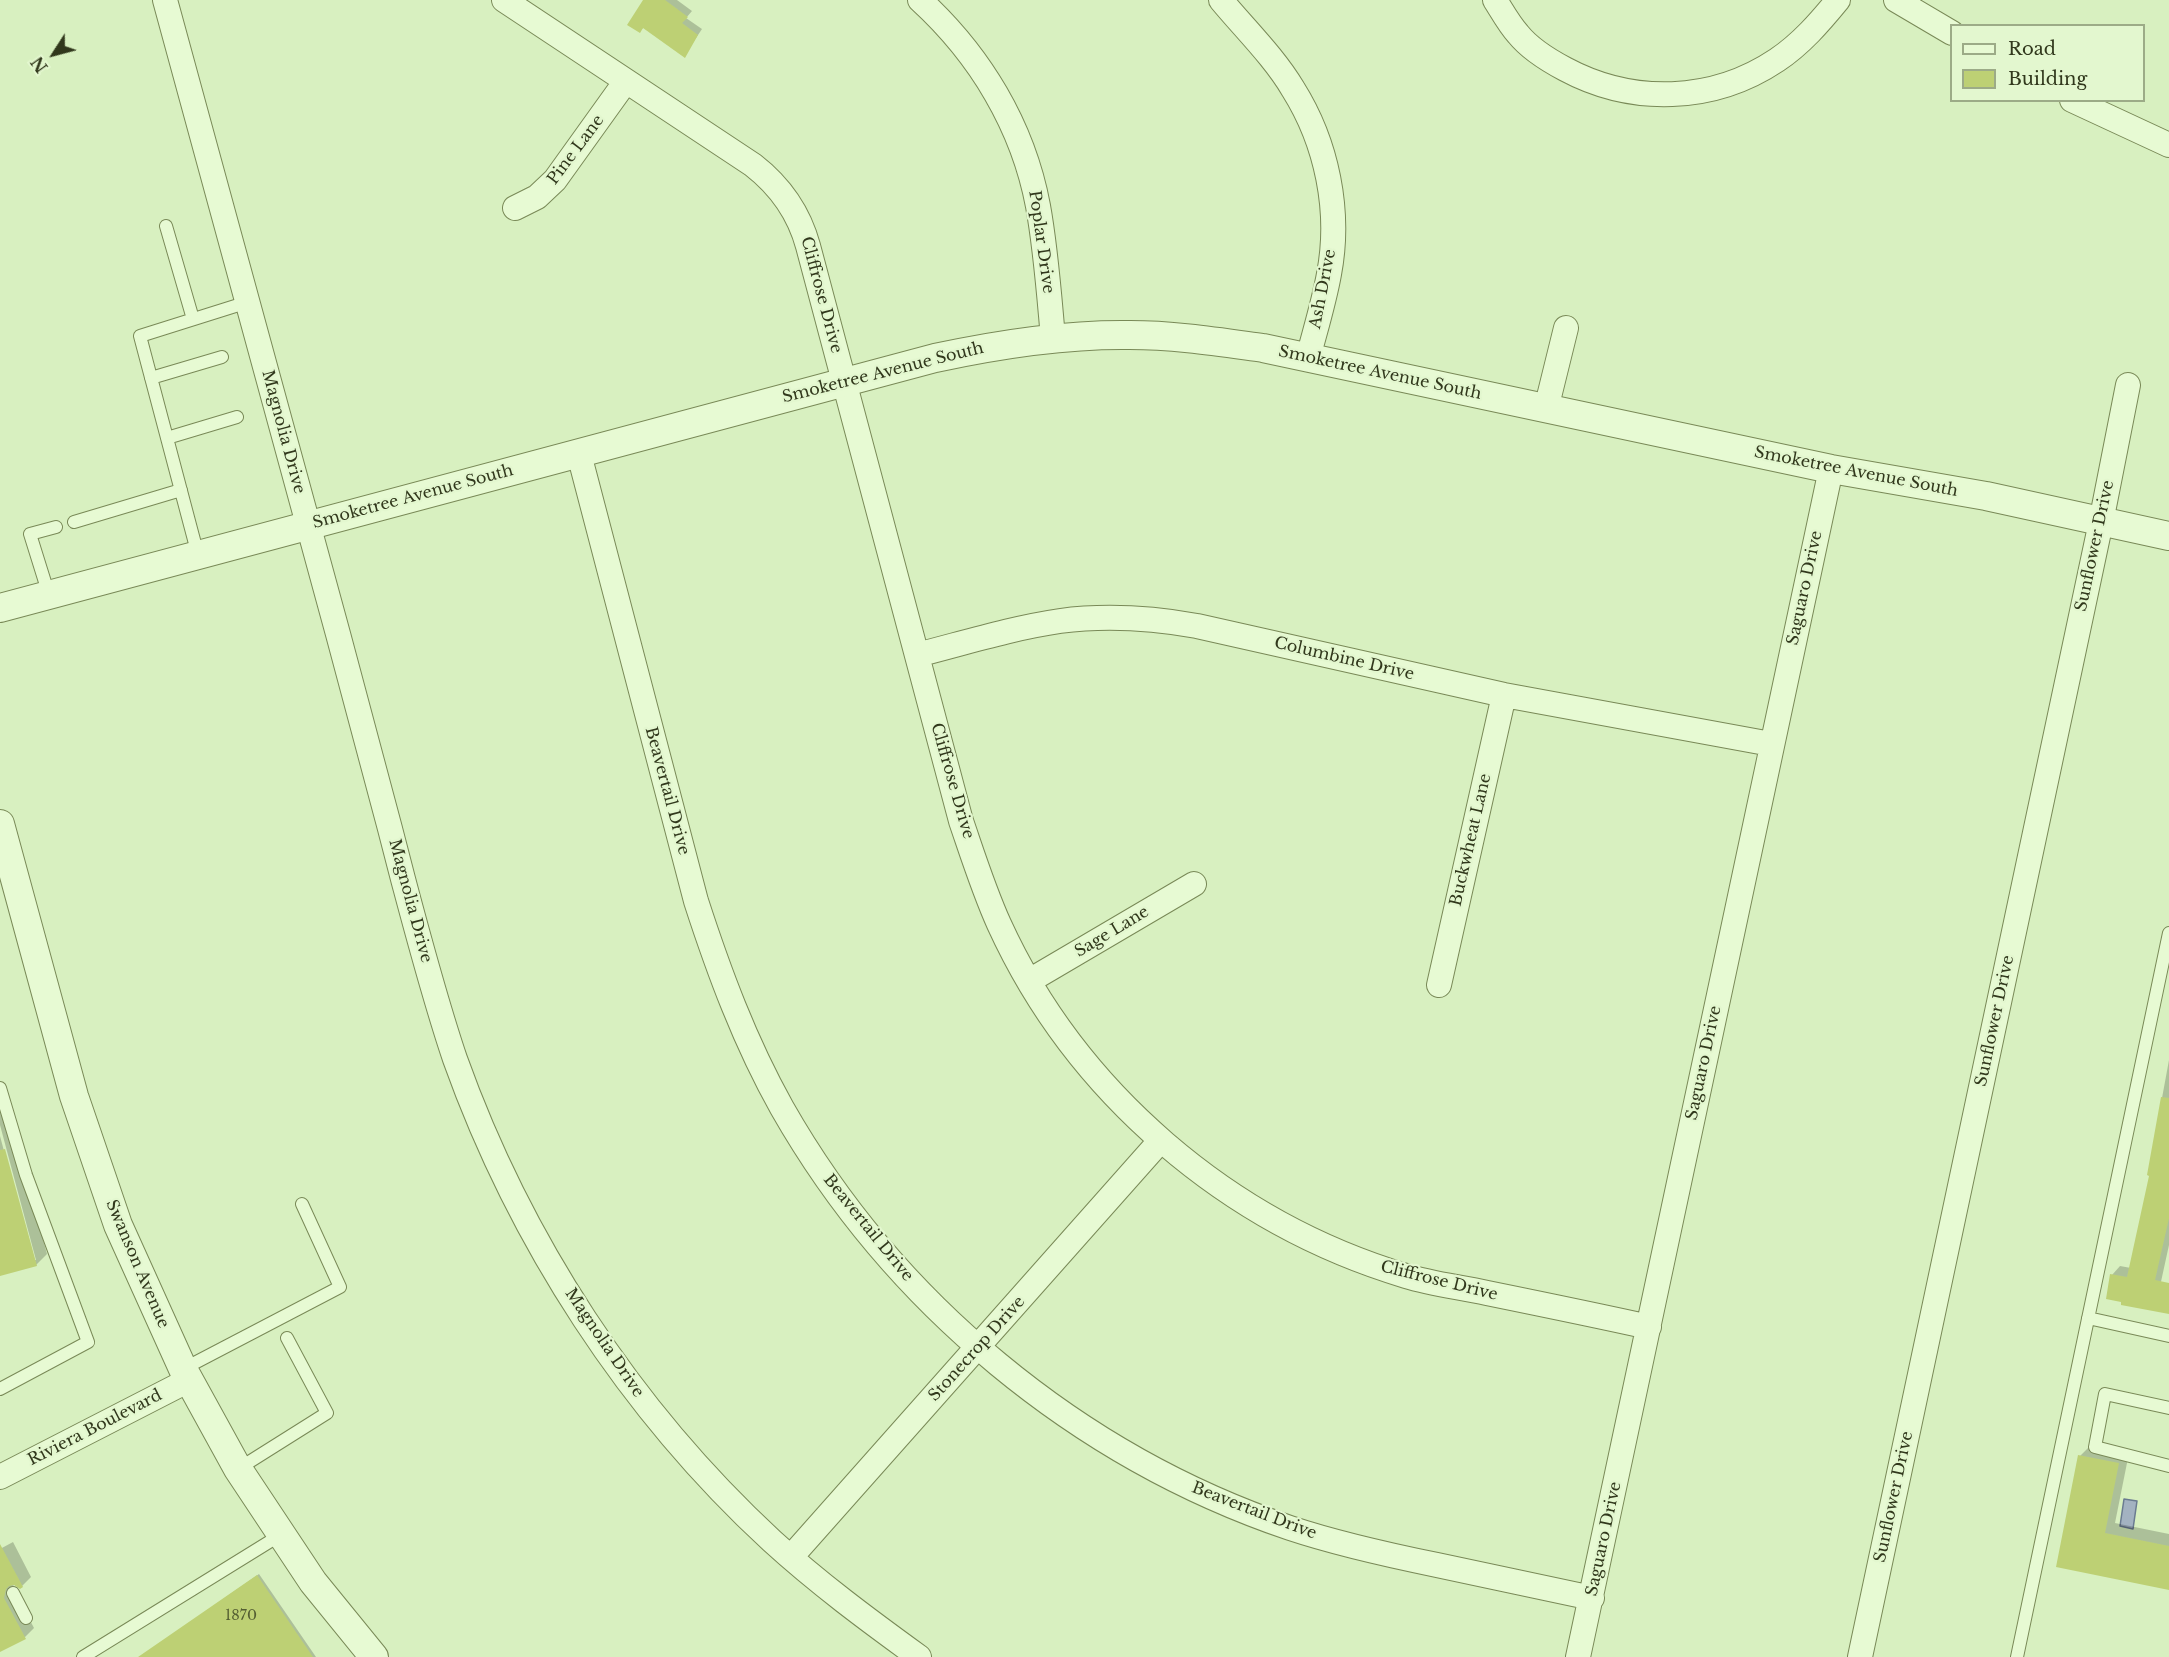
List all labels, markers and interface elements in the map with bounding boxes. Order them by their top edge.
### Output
north arrow [24,24,84,84]
legend [1950,24,2145,102]
text: Road [2008,38,2056,60]
text: N [27,53,52,77]
text: Building [2008,68,2087,90]
street label: Pine Lane [544,112,608,188]
street label: Poplar Drive [1024,189,1058,295]
street label: Cliffrose Drive [796,235,846,355]
street label: Ash Drive [1306,247,1340,331]
street label: Smoketree Avenue South [780,339,986,407]
street label: Smoketree Avenue South [1277,342,1483,404]
street label: Magnolia Drive [257,368,309,496]
street label: Smoketree Avenue South [1753,443,1959,501]
street label: Smoketree Avenue South [311,461,515,533]
street label: Sunflower Drive [2072,479,2118,613]
street label: Saguaro Drive [1783,529,1827,647]
street label: Columbine Drive [1272,634,1416,684]
street label: Cliffrose Drive [926,721,978,841]
street label: Beavertail Drive [641,725,693,857]
street label: Buckwheat Lane [1446,772,1496,908]
street label: Magnolia Drive [384,837,436,965]
street label: Sage Lane [1071,902,1153,962]
street label: Sunflower Drive [1972,954,2018,1088]
street label: Saguaro Drive [1682,1004,1726,1122]
street label: Beavertail Drive [819,1171,917,1285]
street label: Swanson Avenue [101,1197,173,1331]
street label: Cliffrose Drive [1379,1257,1499,1305]
street label: Magnolia Drive [560,1285,648,1401]
street label: Stonecrop Drive [925,1293,1029,1405]
street label: Riviera Boulevard [25,1386,165,1470]
street label: Sunflower Drive [1871,1430,1917,1564]
street label: Beavertail Drive [1189,1478,1319,1544]
street label: Saguaro Drive [1582,1480,1626,1598]
house number: 1870 [225,1608,257,1624]

